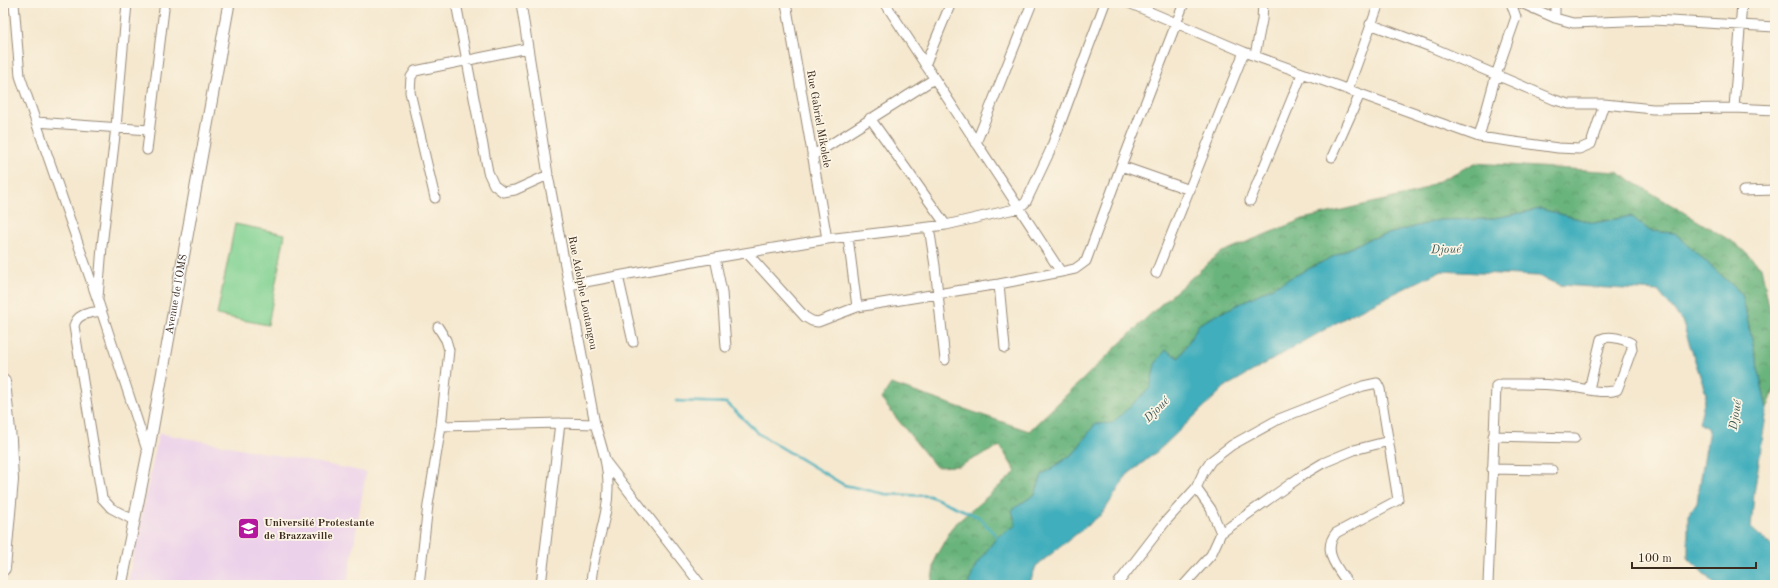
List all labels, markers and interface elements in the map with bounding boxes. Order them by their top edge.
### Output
street label: Rue Gabriel Mikolele [804,69,832,169]
street label: Rue Adolphe Loutangou [566,235,598,351]
water label: Djoué [1430,244,1462,256]
street label: Avenue de l'OMS [164,253,189,335]
water label: Djoué [1141,394,1173,426]
water label: Djoué [1728,398,1744,432]
school or university icon: Université Protestante de Brazzaville [235,516,261,542]
place label: Université Protestante de Brazzaville [264,518,374,542]
scale bar [1632,544,1756,570]
text: 100 m [1638,553,1672,565]

